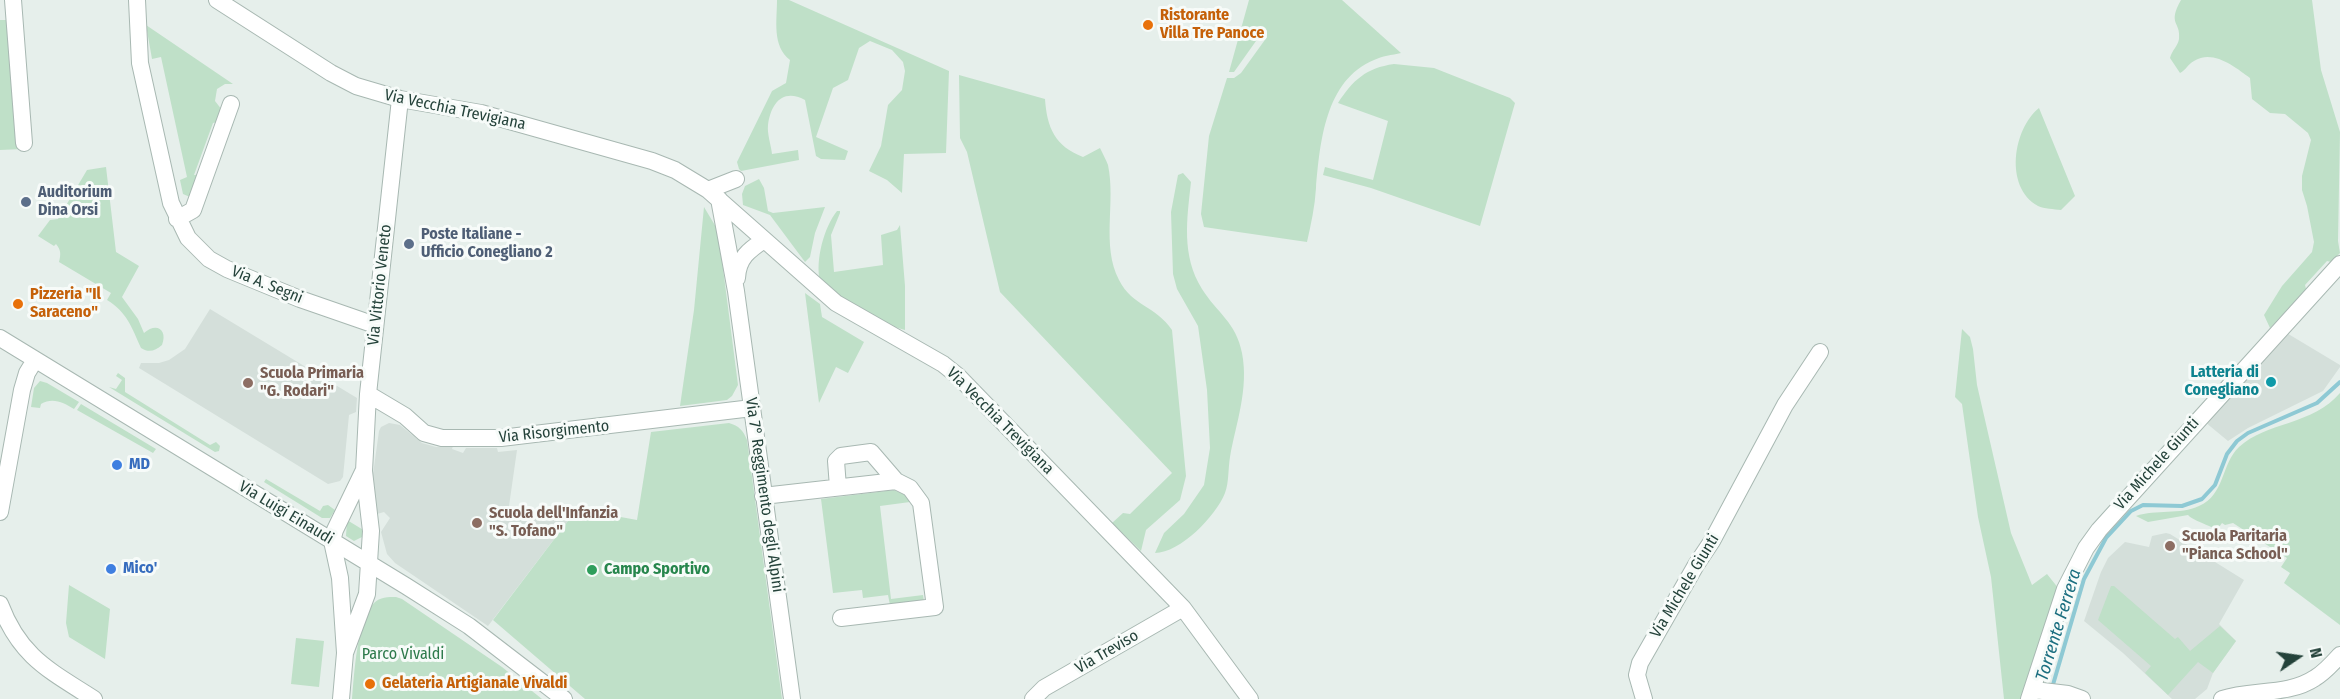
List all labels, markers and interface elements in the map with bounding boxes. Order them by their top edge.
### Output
place label: Ristorante Villa Tre Panoce [1160,6,1264,44]
marker: Ristorante Villa Tre Panoce [1141,18,1155,32]
street label: Via Vecchia Trevigiana [383,86,527,134]
place label: Auditorium Dina Orsi [38,183,112,221]
marker: Auditorium Dina Orsi [19,195,33,209]
street label: Via Vittorio Veneto [364,223,396,347]
place label: Poste Italiane - Ufficio Conegliano 2 [421,225,553,263]
marker: Poste Italiane - Ufficio Conegliano 2 [402,237,416,251]
street label: Via A. Segni [229,262,305,308]
place label: Pizzeria "Il Saraceno" [30,285,101,323]
marker: Pizzeria "Il Saraceno" [11,297,25,311]
street label: Via Vecchia Trevigiana [942,363,1058,479]
place label: Latteria di Conegliano [2185,363,2259,401]
place label: Scuola Primaria "G. Rodari" [260,364,364,402]
marker: Latteria di Conegliano [2264,375,2278,389]
marker: Scuola Primaria "G. Rodari" [241,376,255,390]
street label: Via 7° Reggimento degli Alpini [741,396,787,594]
street label: Via Michele Giunti [2111,414,2203,514]
street label: Via Risorgimento [498,417,610,447]
place label: MD [129,455,150,475]
marker: MD [110,458,124,472]
street label: Via Luigi Einaudi [235,477,337,549]
place label: Scuola dell'Infanzia "S. Tofano" [489,504,618,542]
marker: Scuola dell'Infanzia "S. Tofano" [470,516,484,530]
place label: Scuola Paritaria "Pianca School" [2182,527,2288,565]
street label: Via Michele Giunti [1647,531,1723,641]
marker: Scuola Paritaria "Pianca School" [2163,539,2177,553]
place label: Mico' [123,559,157,579]
place label: Campo Sportivo [604,560,710,580]
marker: Mico' [104,562,118,576]
marker: Campo Sportivo [585,563,599,577]
water label: Torrente Ferrera [2032,566,2086,684]
street label: Via Treviso [1072,626,1142,678]
north arrow [2268,627,2328,687]
park label: Parco Vivaldi [362,645,444,665]
text: N [2306,646,2326,660]
place label: Gelateria Artigianale Vivaldi [382,674,568,694]
marker: Gelateria Artigianale Vivaldi [363,677,377,691]

